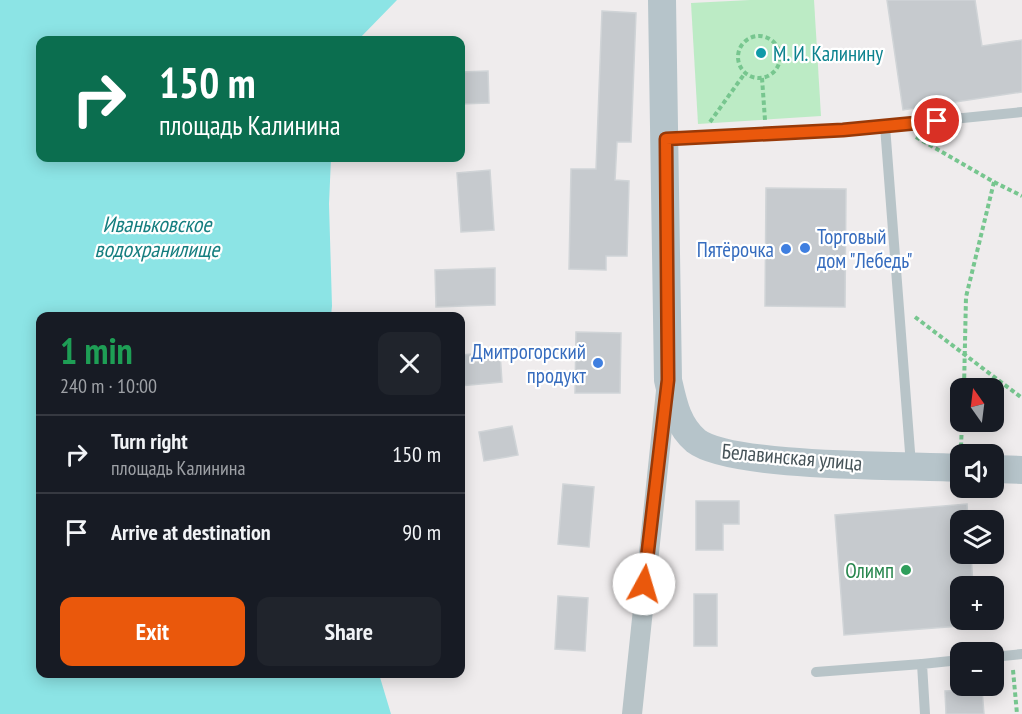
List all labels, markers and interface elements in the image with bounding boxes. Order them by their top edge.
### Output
place label: М. И. Калинину [773,40,883,67]
marker: М. И. Калинину [754,46,768,60]
text: 150 m [159,55,256,110]
icon: right [60,60,138,138]
pin [911,95,962,146]
icon: arrive [920,104,953,137]
text: площадь Калинина [159,108,341,142]
water label: Иваньковское водохранилище [95,210,221,263]
place label: Торговый дом "Лебедь" [817,223,913,274]
place label: Пятёрочка [697,236,774,263]
marker: Торговый дом "Лебедь" [798,241,812,255]
marker: Пятёрочка [779,242,793,256]
text: 1 min [60,327,133,374]
button: close [378,332,441,395]
place label: Дмитрогорский продукт [471,338,586,389]
marker: Дмитрогорский продукт [591,356,605,370]
text: 240 m · 10:00 [60,373,157,399]
north arrow [950,378,1004,432]
map controls [950,378,1004,696]
text: Turn right [111,427,188,455]
street label: Белавинская улица [721,437,863,477]
icon: right [60,438,93,471]
text: 150 m [392,440,441,468]
button: sound [950,444,1004,498]
text: площадь Калинина [111,455,246,481]
button: layers [950,510,1004,564]
icon: arrive [60,516,93,549]
text: Arrive at destination [111,518,271,546]
text: 90 m [402,518,441,546]
position arrow [612,552,676,616]
place label: Олимп [845,557,894,584]
marker: Олимп [899,563,913,577]
button: + [950,576,1004,630]
button: Exit [60,597,245,666]
button: Share [257,597,441,666]
button: − [950,642,1004,696]

